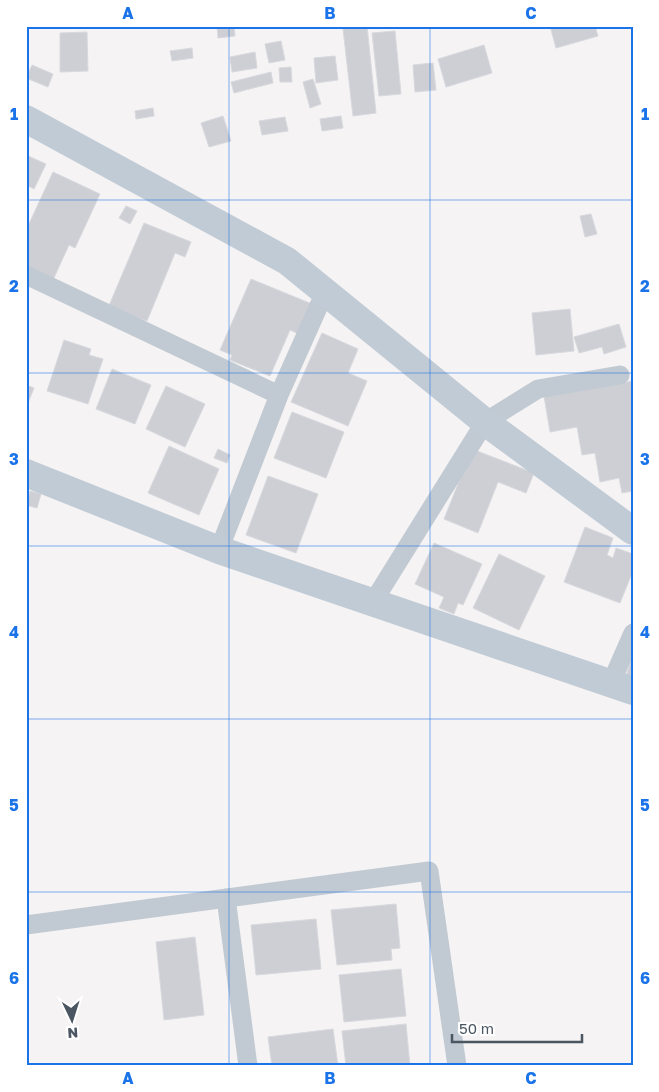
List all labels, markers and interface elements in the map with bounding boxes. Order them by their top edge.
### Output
text: A [122,3,134,23]
text: B [324,3,336,23]
text: C [525,3,537,23]
text: 1 [10,104,18,124]
text: 1 [641,104,649,124]
text: 2 [9,276,19,296]
text: 2 [640,276,650,296]
text: 3 [9,449,19,469]
text: 3 [640,449,650,469]
text: 4 [9,622,19,642]
text: 4 [640,622,650,642]
text: 5 [9,795,19,815]
text: 5 [640,795,650,815]
text: 6 [9,968,19,988]
text: 6 [640,968,650,988]
north arrow [48,994,98,1044]
scale bar [452,1012,582,1044]
text: 50 m [459,1019,494,1037]
text: N [67,1025,79,1042]
text: A [122,1068,134,1088]
text: B [324,1068,336,1088]
text: C [525,1068,537,1088]

